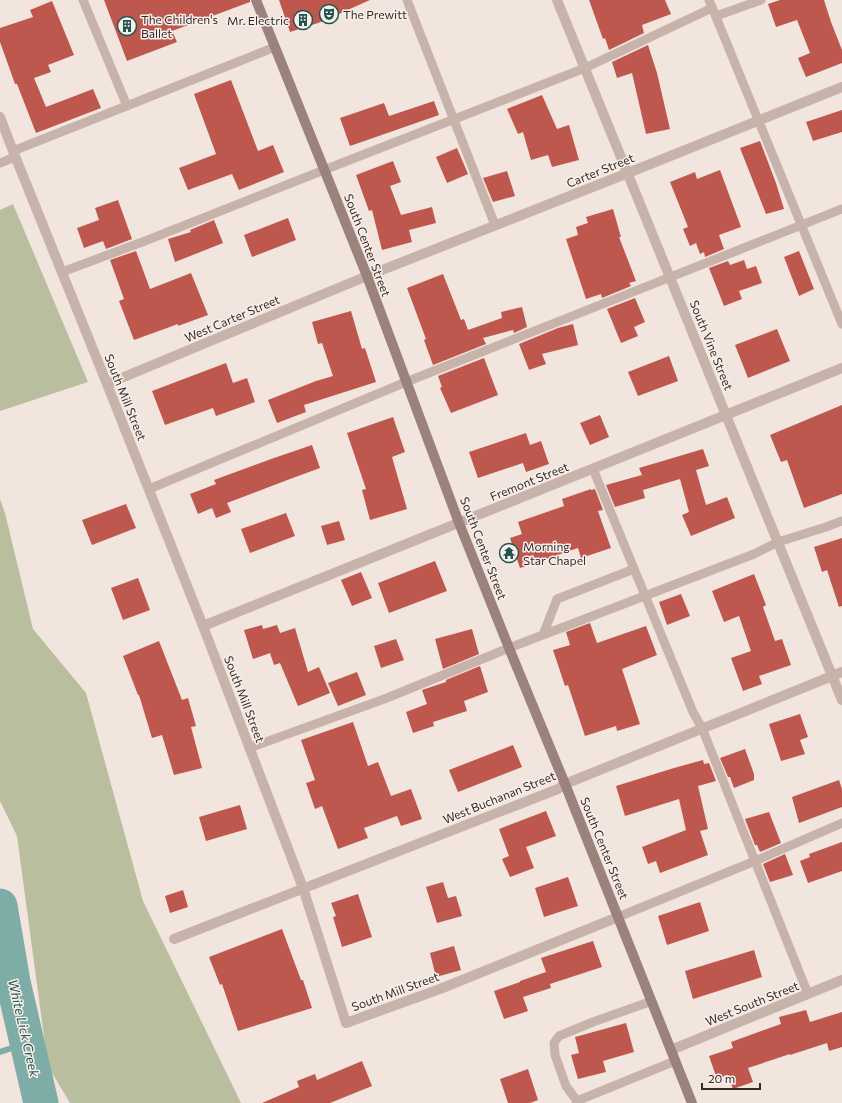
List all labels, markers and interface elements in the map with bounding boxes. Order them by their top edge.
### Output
theatre icon: The Prewitt [318,3,340,25]
place label: The Prewitt [343,7,407,21]
building icon: Mr. Electric [292,9,314,31]
place label: The Children's Ballet [141,12,218,40]
place label: Mr. Electric [227,13,289,27]
building icon: The Children's Ballet [116,15,138,37]
street label: Carter Street [564,150,636,190]
street label: South Center Street [342,192,394,298]
street label: West Carter Street [182,292,282,344]
street label: South Vine Street [688,298,736,392]
street label: South Mill Street [102,352,150,442]
street label: Fremont Street [488,459,570,503]
street label: South Center Street [458,495,510,601]
place label: Morning Star Chapel [523,539,586,567]
temple icon: Morning Star Chapel [498,542,520,564]
street label: South Mill Street [222,654,268,744]
street label: West Buchanan Street [441,768,557,826]
street label: South Center Street [578,795,632,901]
street label: South Mill Street [349,969,441,1013]
water label: White Lick Creek [5,977,43,1079]
street label: West South Street [703,978,801,1028]
scale bar [702,1065,760,1091]
text: 20 m [708,1071,735,1085]

